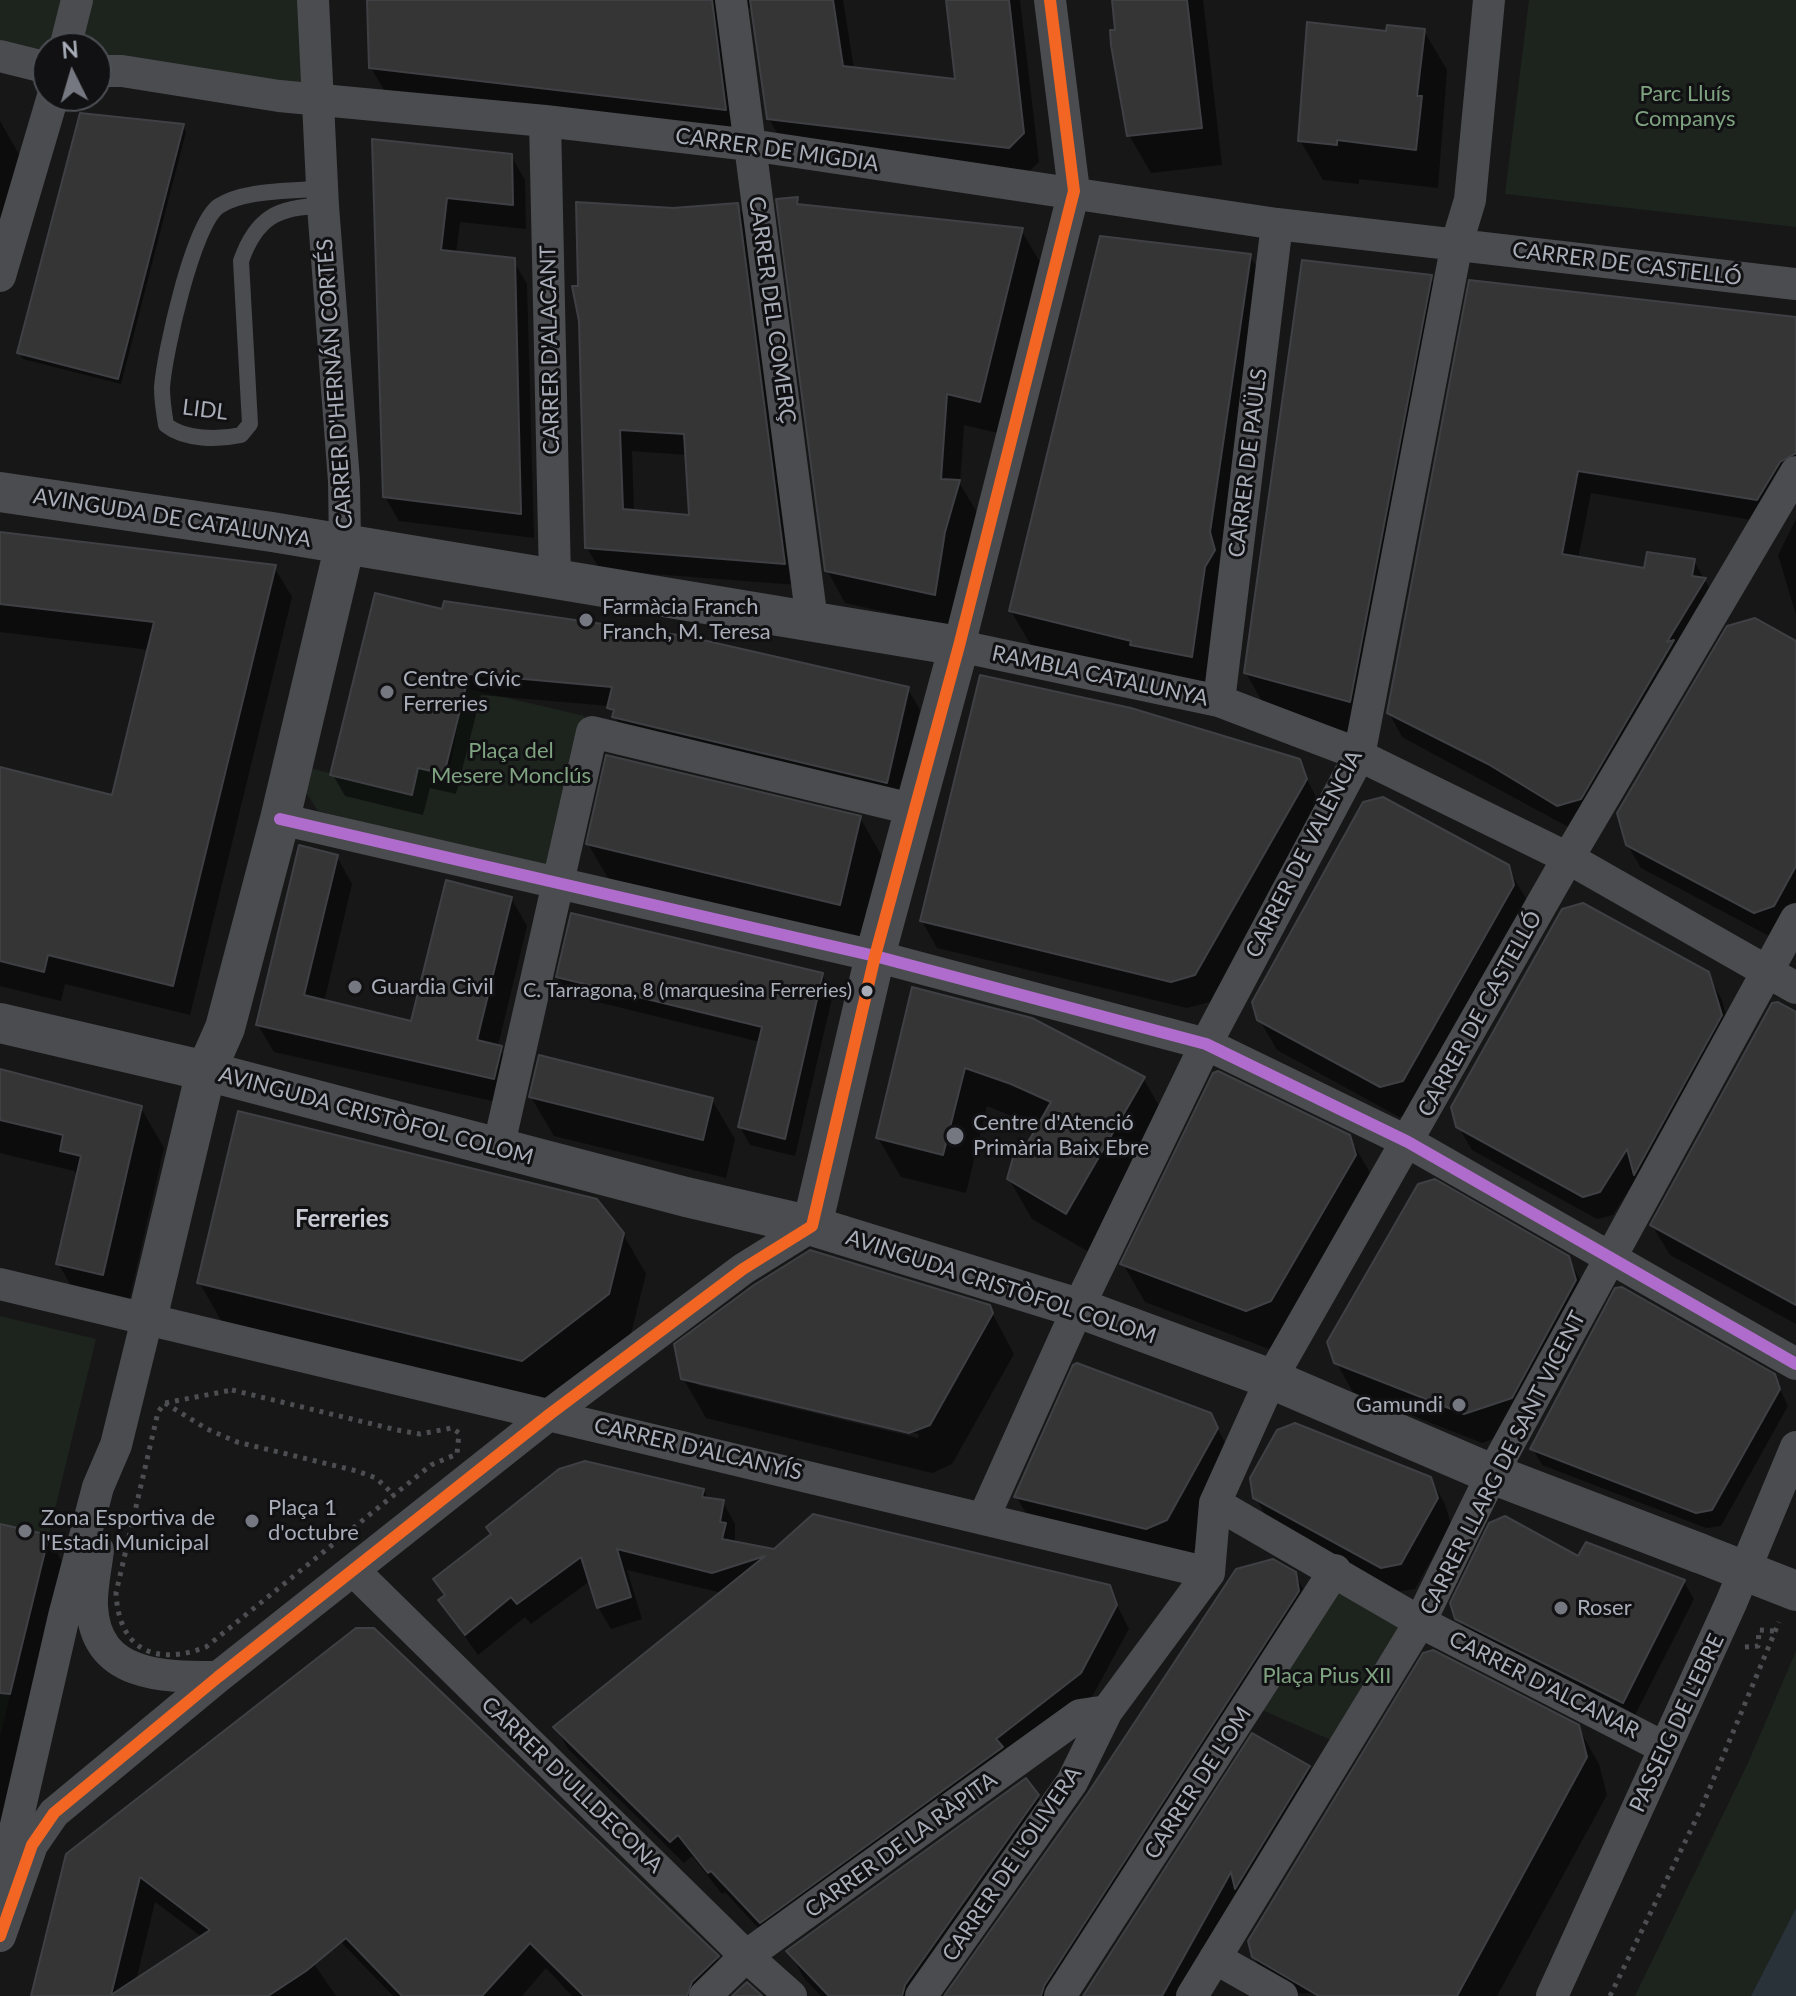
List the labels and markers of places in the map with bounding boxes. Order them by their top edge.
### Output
place label: Farmàcia Franch Franch, M. Teresa [602,594,771,646]
marker: Farmàcia Franch Franch, M. Teresa [577,611,595,629]
place label: Centre Cívic Ferreries [403,666,521,718]
marker: Centre Cívic Ferreries [378,683,396,701]
place label: Guardia Civil [371,974,494,1000]
marker: Guardia Civil [346,978,364,996]
place label: C. Tarragona, 8 (marquesina Ferreries) [523,979,852,1003]
marker: C. Tarragona, 8 (marquesina Ferreries) [859,983,875,999]
place label: Centre d'Atenció Primària Baix Ebre [973,1110,1149,1162]
marker: Centre d'Atenció Primària Baix Ebre [944,1125,966,1147]
place label: Gamundi [1356,1392,1443,1418]
marker: Gamundi [1450,1396,1468,1414]
place label: Plaça 1 d'octubre [268,1495,359,1546]
place label: Zona Esportiva de l'Estadi Municipal [41,1505,215,1556]
marker: Plaça 1 d'octubre [243,1512,261,1530]
marker: Zona Esportiva de l'Estadi Municipal [16,1522,34,1540]
place label: Roser [1577,1595,1632,1621]
marker: Roser [1552,1599,1570,1617]

